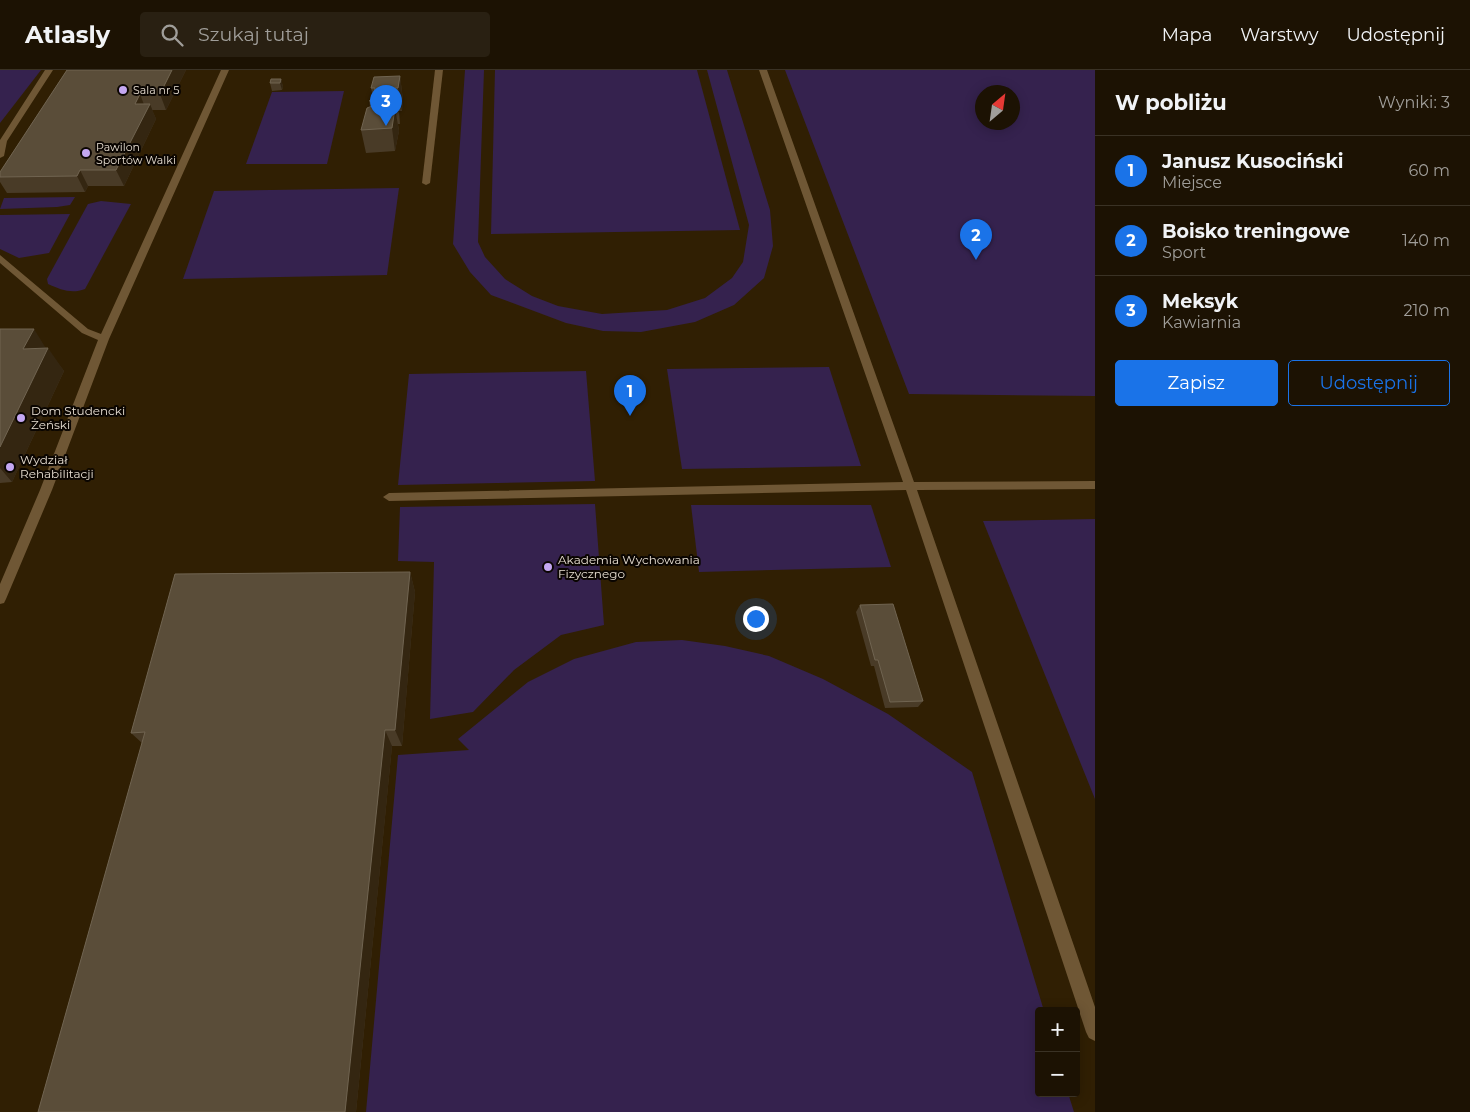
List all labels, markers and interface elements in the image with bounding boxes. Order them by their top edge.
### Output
search box [140,12,490,57]
text: Atlasly [25,20,110,49]
icon: search [158,21,186,49]
text: Szukaj tutaj [198,23,309,46]
text: Mapa [1162,24,1212,46]
text: Warstwy [1240,24,1318,46]
text: Udostępnij [1346,24,1445,46]
place label: Sala nr 5 [133,83,180,97]
marker: Sala nr 5 [117,84,129,96]
pin: 3 [370,85,402,126]
north arrow [975,85,1020,130]
text: W pobliżu [1115,90,1227,115]
text: Wyniki: 3 [1378,93,1450,112]
place label: Pawilon Sportów Walki [96,140,176,167]
marker: Pawilon Sportów Walki [80,147,92,159]
text: Janusz Kusociński [1162,150,1344,173]
text: 1 [1128,161,1134,180]
text: 60 m [1408,161,1450,180]
text: Miejsce [1162,173,1222,192]
pin: 2 [960,219,992,260]
text: Boisko treningowe [1162,220,1350,243]
text: 2 [1126,231,1136,250]
text: 140 m [1402,231,1450,250]
text: Sport [1162,243,1206,262]
text: Meksyk [1162,290,1238,313]
text: 3 [1126,301,1136,320]
text: 210 m [1403,301,1450,320]
text: Kawiarnia [1162,313,1241,332]
button: Zapisz [1115,360,1278,406]
button: Udostępnij [1288,360,1450,406]
pin: 1 [614,375,646,416]
place label: Dom Studencki Żeński [31,403,125,432]
marker: Dom Studencki Żeński [15,412,27,424]
place label: Wydział Rehabilitacji [20,452,94,481]
marker: Wydział Rehabilitacji [4,461,16,473]
place label: Akademia Wychowania Fizycznego [558,552,700,581]
marker: Akademia Wychowania Fizycznego [542,561,554,573]
your location [743,606,769,632]
map controls [1035,1007,1080,1097]
button: + [1035,1007,1080,1052]
button: − [1035,1052,1080,1097]

